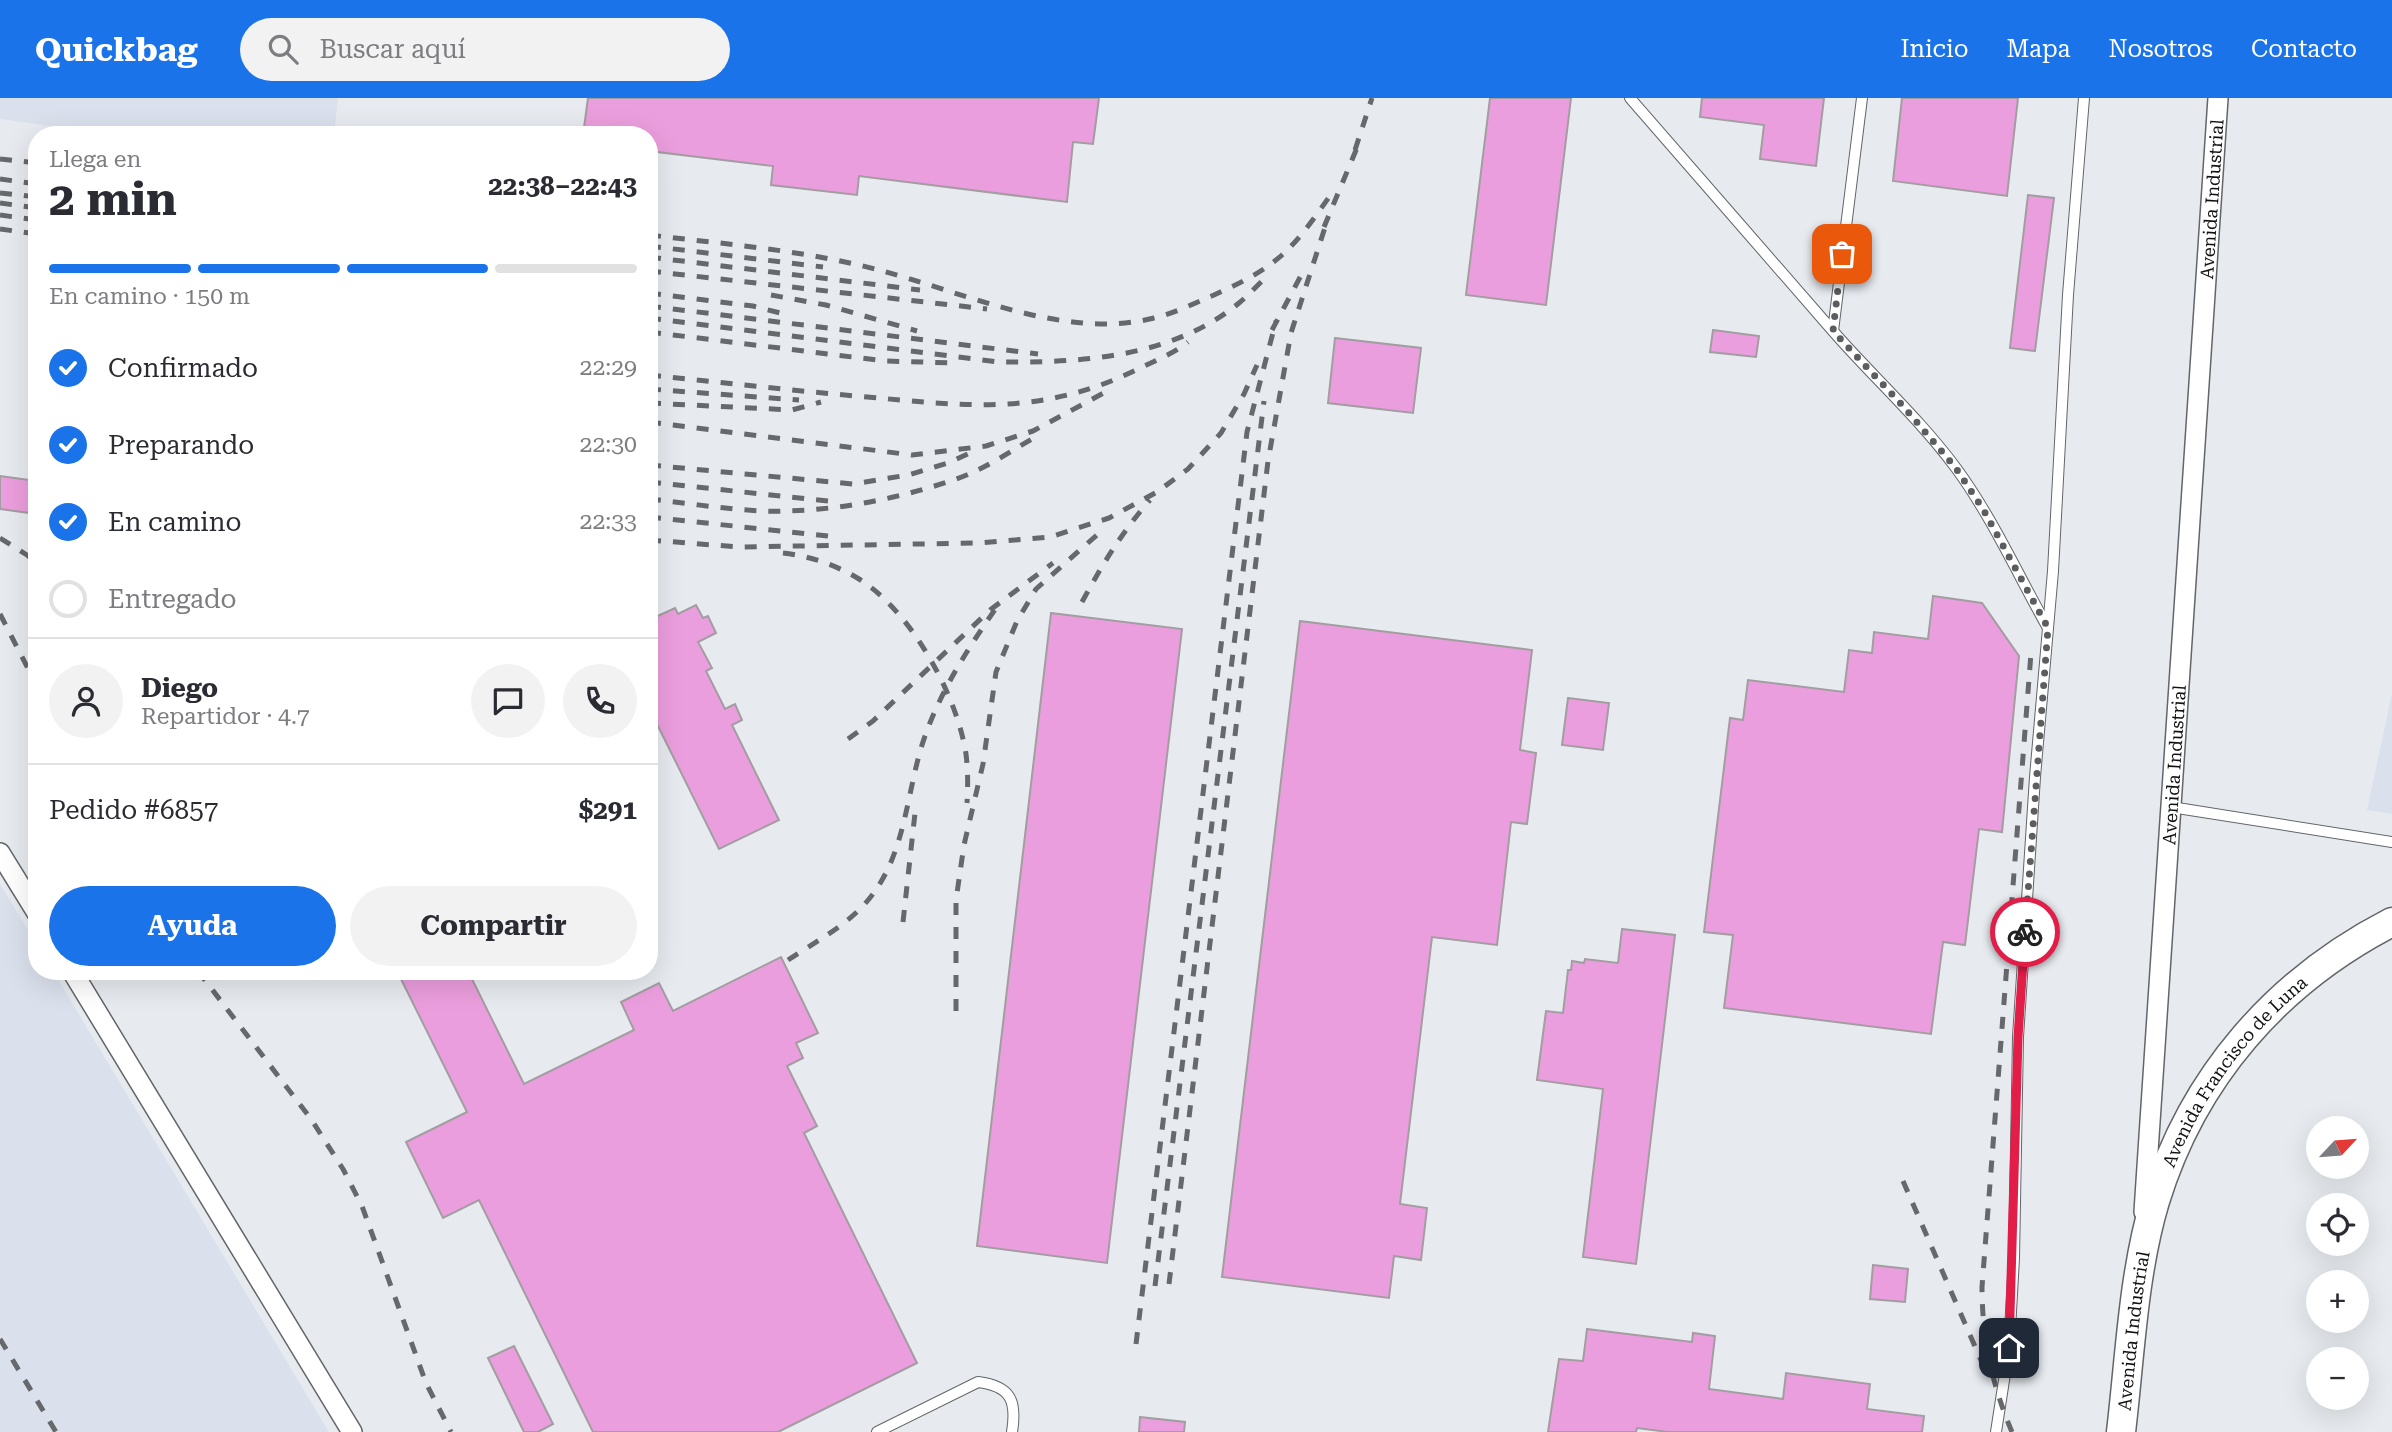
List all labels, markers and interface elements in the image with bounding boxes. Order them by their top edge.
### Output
search box [240,18,730,81]
text: Quickbag [35,30,198,69]
icon: search [264,30,302,68]
text: Buscar aquí [320,34,466,64]
text: Inicio [1900,35,1968,63]
text: Mapa [2006,35,2071,63]
text: Nosotros [2109,35,2213,63]
text: Contacto [2251,35,2357,63]
street label: Avenida Industrial [2195,118,2227,280]
text: Llega en [49,146,141,173]
text: 22:38–22:43 [488,171,637,201]
text: 2 min [49,172,177,226]
pin [1812,224,1872,284]
icon: bag [1823,235,1861,273]
text: En camino · 150 m [49,283,250,310]
icon: check [49,349,87,387]
text: Confirmado [108,353,258,383]
text: 22:29 [580,354,637,381]
icon: check [49,426,87,464]
text: Preparando [108,430,254,460]
text: 22:30 [580,431,637,458]
icon: check [49,503,87,541]
text: En camino [108,507,241,537]
text: 22:33 [580,508,637,535]
text: Entregado [108,584,237,614]
button: person [49,664,123,738]
button: chat [471,664,545,738]
button: phone [563,664,637,738]
text: Diego [141,673,218,703]
street label: Avenida Industrial [2158,684,2190,846]
text: Repartidor · 4.7 [141,703,310,730]
text: Pedido #6857 [49,795,218,825]
text: $291 [579,795,637,825]
button: Ayuda [49,886,336,966]
button: Compartir [350,886,637,966]
courier [1990,897,2060,967]
icon: bike [2006,913,2044,951]
street label: Avenida Francisco de Luna [2157,971,2311,1170]
north arrow [2306,1116,2370,1180]
map controls [2306,1116,2369,1410]
button: locate [2306,1193,2369,1256]
street label: Avenida Industrial [2113,1249,2153,1412]
button: + [2306,1270,2369,1333]
pin [1979,1318,2039,1378]
icon: home [1990,1329,2028,1367]
button: − [2306,1347,2369,1410]

